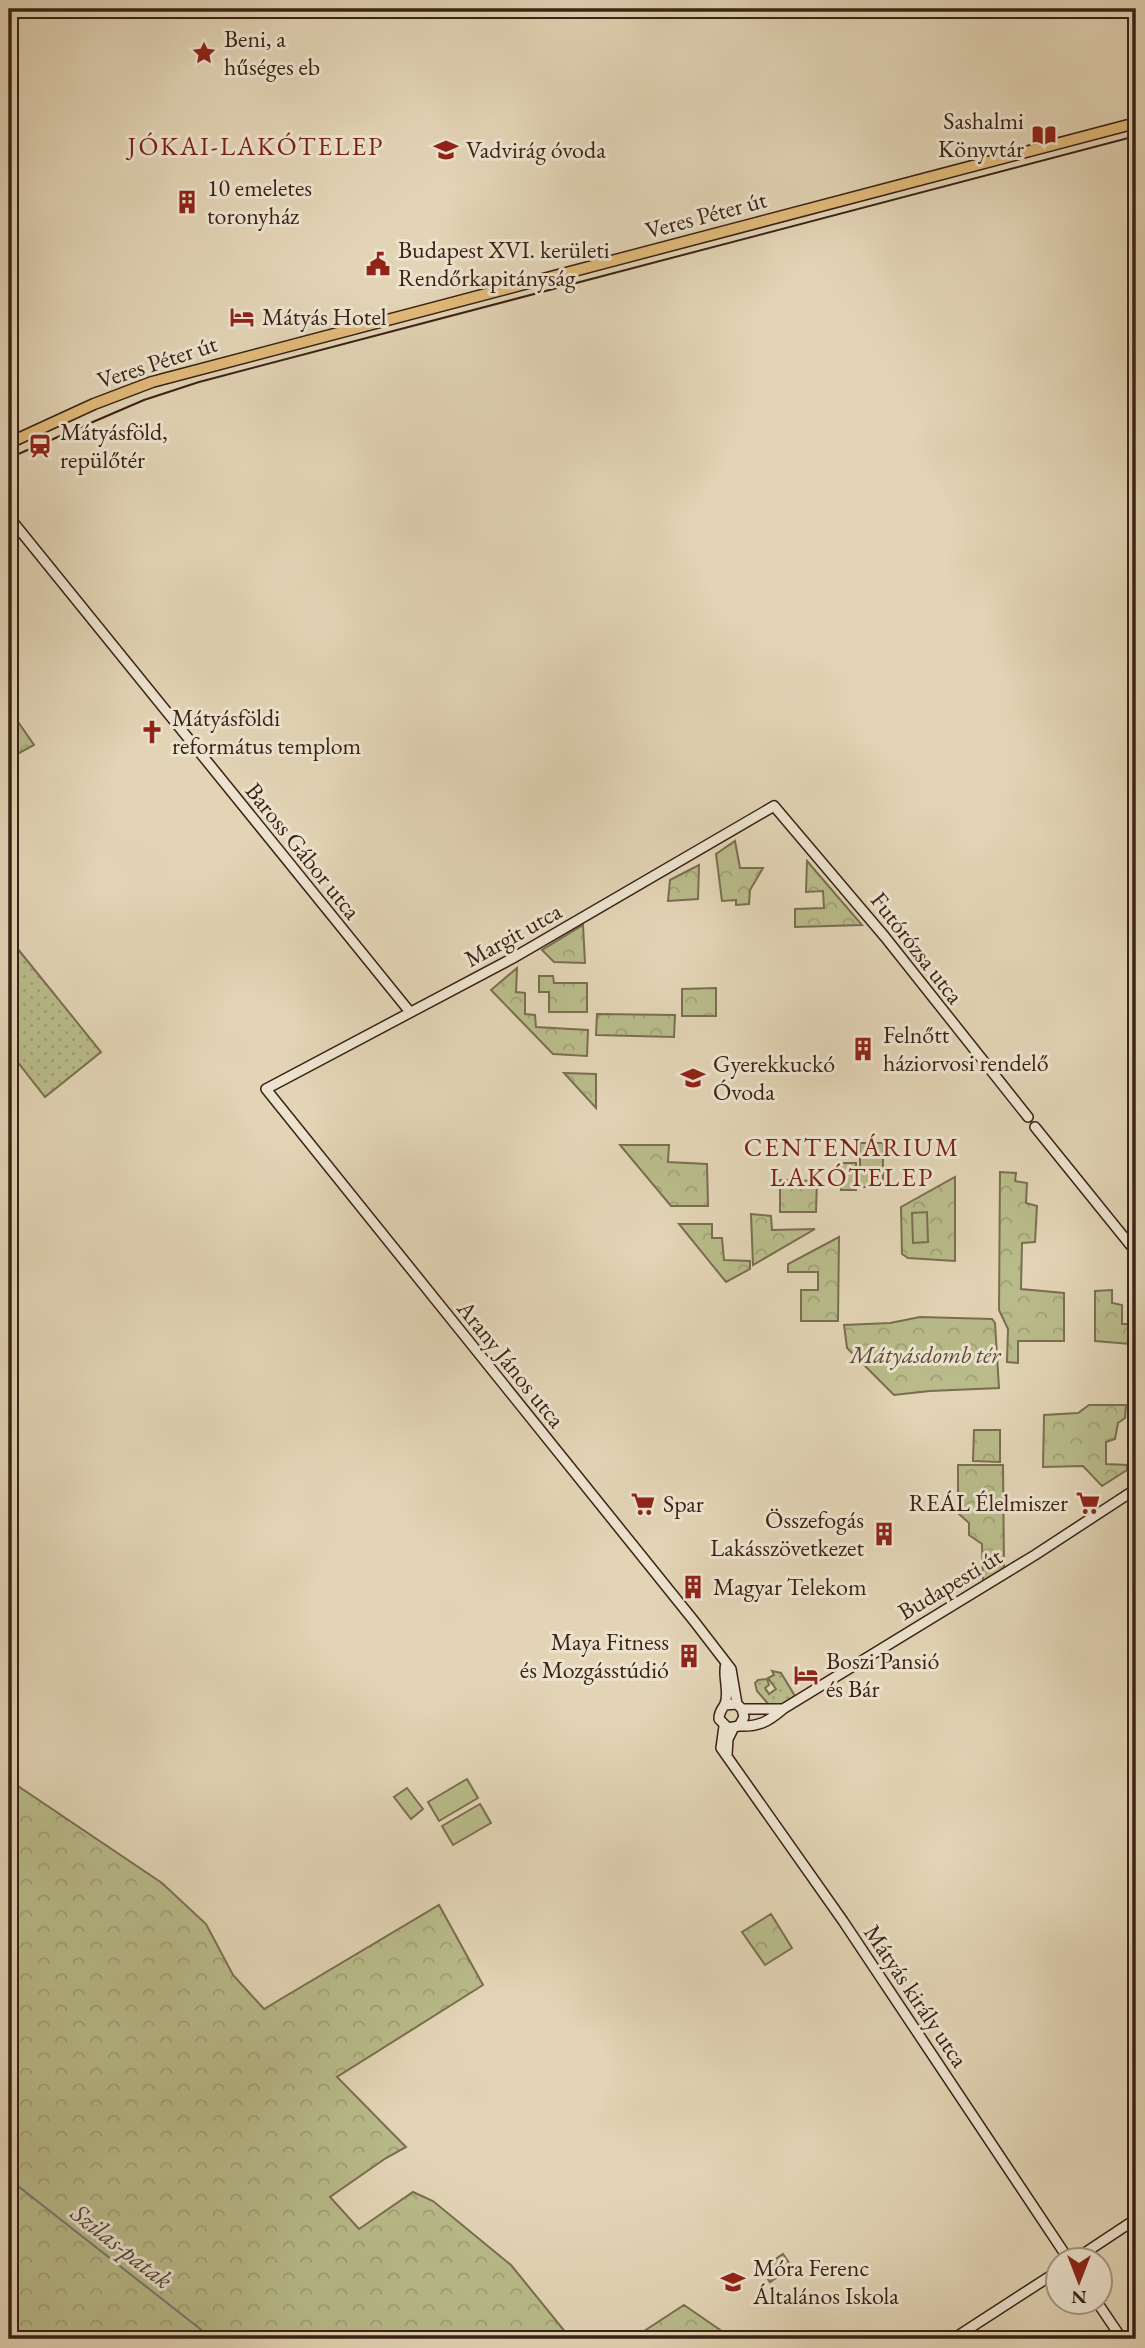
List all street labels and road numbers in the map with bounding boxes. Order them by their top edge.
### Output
street label: Veres Péter út [642,183,770,246]
street label: Veres Péter út [93,327,221,395]
street label: Baross Gábor utca [239,776,368,926]
street label: Futórózsa utca [864,885,971,1010]
street label: Margit utca [459,895,567,974]
street label: Arany János utca [450,1293,573,1434]
street label: Budapesti út [892,1540,1008,1627]
street label: Mátyás király utca [857,1918,976,2073]

